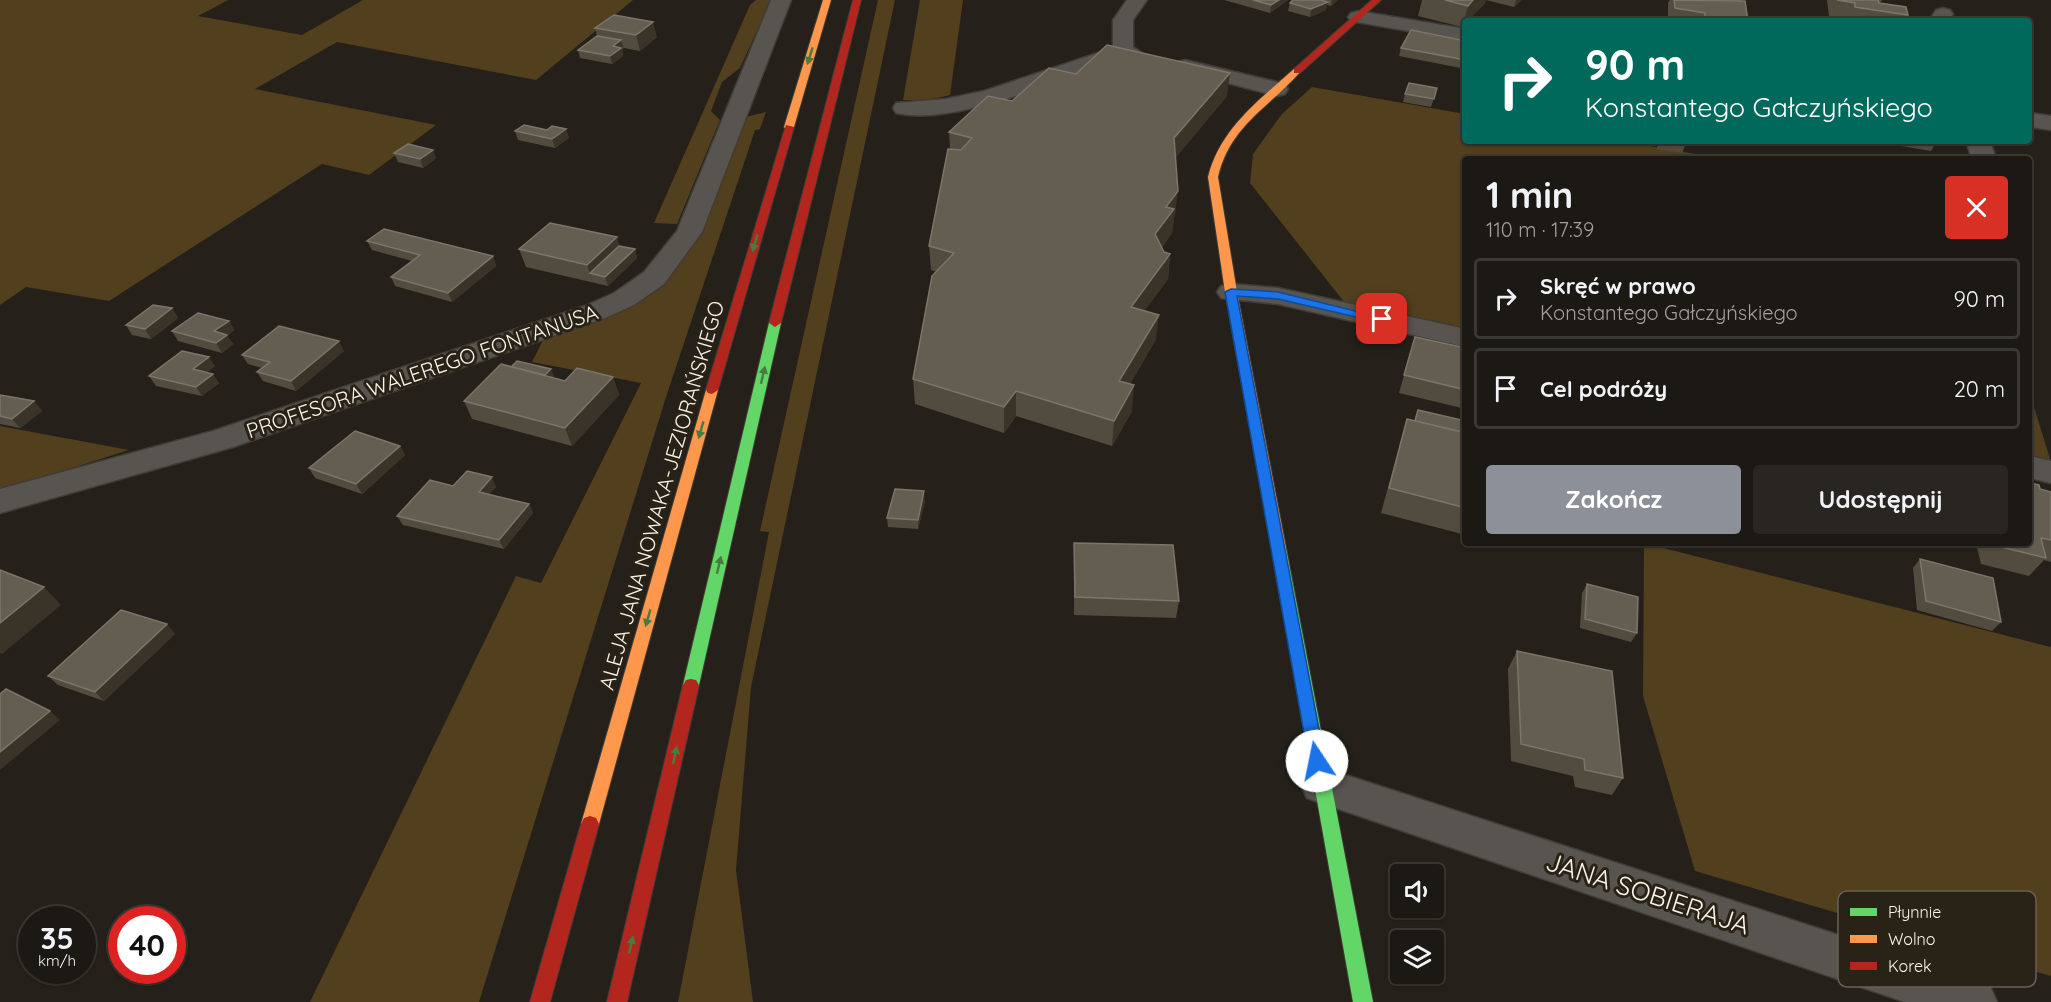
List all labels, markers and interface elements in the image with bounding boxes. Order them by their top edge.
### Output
text: 90 m [1585,38,1685,91]
icon: right [1486,42,1564,120]
one-way arrow [805,47,814,65]
text: Konstantego Gałczyńskiego [1585,90,1933,124]
text: 1 min [1486,172,1573,217]
button: close [1945,176,2008,239]
text: 110 m · 17:39 [1486,217,1594,242]
one-way arrow [750,234,759,252]
text: Skręć w prawo [1540,272,1696,300]
icon: right [1489,282,1522,315]
text: 90 m [1954,285,2005,313]
pin [1356,293,1407,344]
street label: ALEJA JANA NOWAKA-JEZIORAŃSKIEGO [593,297,729,693]
street label: PROFESORA WALEREGO FONTANUSA [243,298,601,444]
text: Konstantego Gałczyńskiego [1540,300,1798,325]
icon: arrive [1365,302,1398,335]
one-way arrow [758,366,768,384]
icon: arrive [1489,372,1522,405]
text: Cel podróży [1540,375,1667,403]
text: 20 m [1954,375,2005,403]
one-way arrow [696,421,705,439]
button: Zakończ [1486,465,1741,534]
button: Udostępnij [1753,465,2008,534]
one-way arrow [714,556,724,574]
one-way arrow [643,609,652,627]
position arrow [1285,729,1349,793]
one-way arrow [670,746,680,764]
street label: JANA SOBIERAJA [1542,844,1754,942]
map controls [1390,864,1444,984]
button: sound [1390,864,1444,918]
legend [1838,891,2036,987]
text: Płynnie [1888,902,1941,922]
speed limit sign: 40 [108,906,186,984]
text: 35 [40,919,74,957]
text: Wolno [1888,929,1935,949]
button: layers [1390,930,1444,984]
one-way arrow [626,936,636,954]
text: km/h [38,951,76,970]
text: Korek [1888,956,1932,976]

